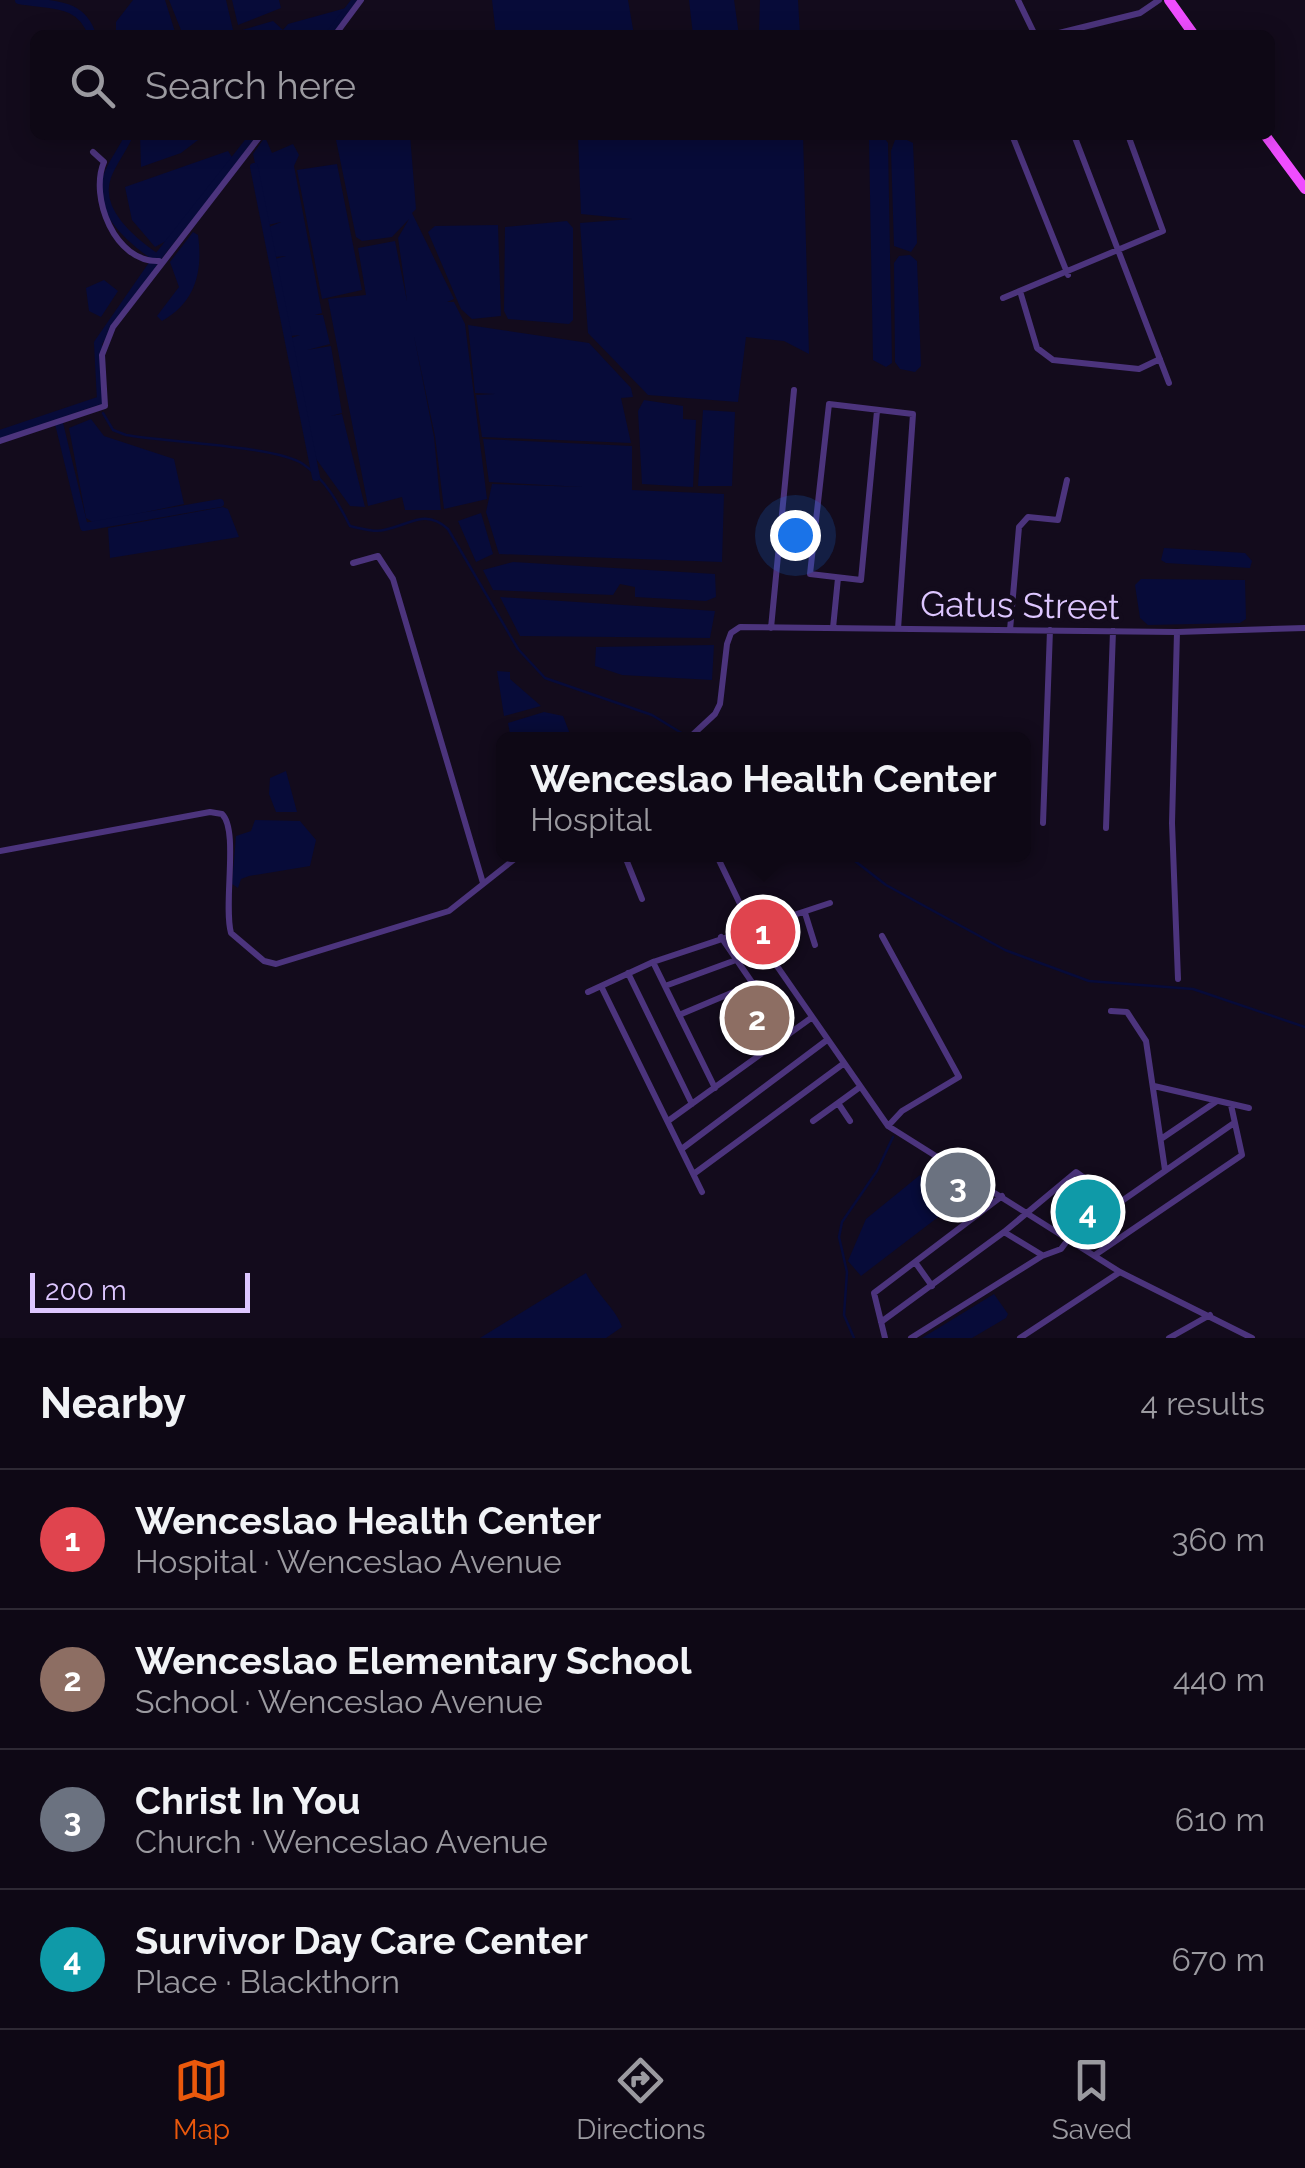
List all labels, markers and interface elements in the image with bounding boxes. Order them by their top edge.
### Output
search box [30,30,1275,140]
icon: search [65,58,120,113]
text: Search here [145,63,356,108]
your location [770,510,821,561]
street label: Gatus Street [920,583,1120,627]
popup [496,732,1031,862]
text: Wenceslao Health Center [530,756,997,801]
text: Hospital [530,801,652,838]
pin: 1 [730,894,796,970]
pin: 2 [724,980,790,1056]
pin: 3 [926,1148,990,1222]
pin: 4 [1056,1174,1120,1250]
scale bar [30,1268,250,1312]
text: 200 m [45,1274,127,1307]
text: Nearby [40,1379,186,1428]
text: 4 results [1141,1385,1265,1422]
text: Wenceslao Health Center [135,1498,601,1543]
text: 1 [65,1521,80,1558]
text: 360 m [1171,1521,1265,1558]
text: Hospital · Wenceslao Avenue [135,1543,562,1580]
text: Wenceslao Elementary School [135,1638,691,1683]
text: 2 [63,1661,82,1698]
text: 440 m [1173,1661,1265,1698]
text: School · Wenceslao Avenue [135,1683,543,1720]
text: Christ In You [135,1778,360,1823]
text: 3 [64,1801,81,1838]
text: 610 m [1175,1801,1265,1838]
text: Church · Wenceslao Avenue [135,1823,548,1860]
text: Survivor Day Care Center [135,1918,588,1963]
text: 4 [63,1941,82,1978]
text: 670 m [1172,1941,1265,1978]
text: Place · Blackthorn [135,1963,400,2000]
tab: Map [173,2053,230,2146]
tab: Directions [576,2053,706,2146]
tab: Saved [1052,2053,1132,2146]

